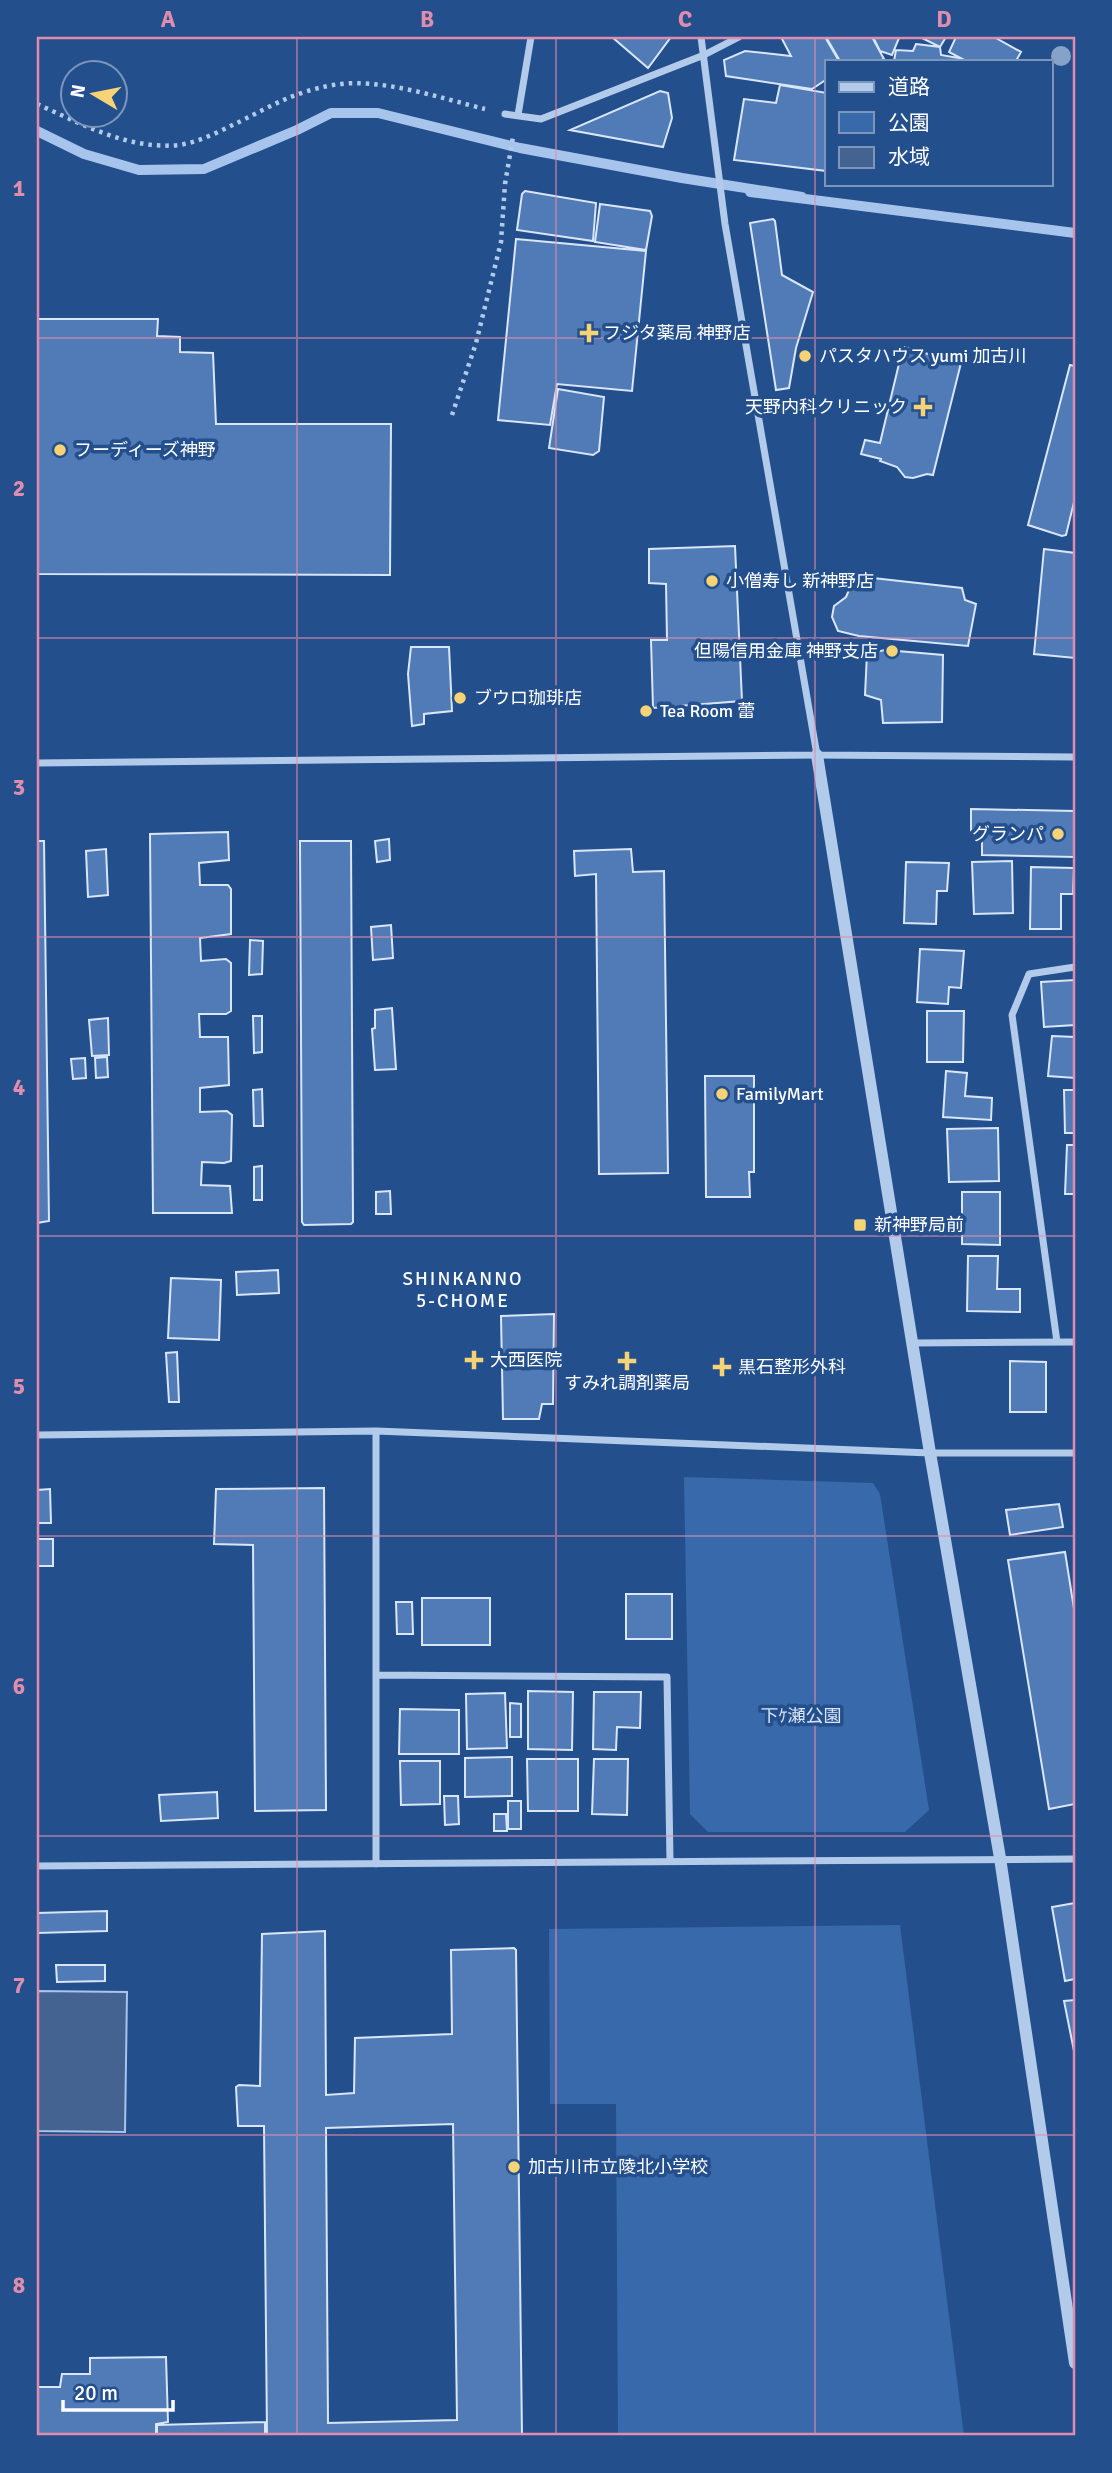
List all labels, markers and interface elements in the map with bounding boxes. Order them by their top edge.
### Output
text: A [161,5,176,34]
text: B [420,5,434,34]
text: C [678,5,692,34]
text: D [936,5,952,34]
north arrow [60,60,130,130]
legend [825,60,1052,186]
text: 道路 [888,74,930,100]
text: N [65,83,91,100]
text: 公園 [888,110,930,136]
text: 水域 [888,144,930,170]
text: 1 [13,174,25,203]
place label: フジタ薬局 神野店 [603,322,751,344]
marker: フジタ薬局 神野店 [581,325,597,341]
place label: パスタハウス yumi 加古川 [819,345,1026,367]
marker: パスタハウス yumi 加古川 [797,348,813,364]
place label: 天野内科クリニック [745,396,907,418]
marker: 天野内科クリニック [913,397,933,417]
place label: フーディーズ神野 [74,439,216,461]
marker: フーディーズ神野 [52,442,68,458]
text: 2 [13,474,25,503]
place label: 小僧寿し 新神野店 [726,570,874,592]
marker: 小僧寿し 新神野店 [704,573,720,589]
place label: 但陽信用金庫 神野支店 [694,640,878,662]
marker: 但陽信用金庫 神野支店 [884,643,900,659]
place label: ブウロ珈琲店 [474,687,582,709]
marker: ブウロ珈琲店 [452,690,468,706]
place label: Tea Room 蕾 [660,700,755,722]
marker: Tea Room 蕾 [638,703,654,719]
text: 3 [13,773,25,802]
place label: グランパ [972,823,1044,845]
marker: グランパ [1050,826,1066,842]
text: 4 [13,1073,25,1102]
place label: FamilyMart [736,1083,824,1105]
marker: FamilyMart [714,1086,730,1102]
place label: 新神野局前 [874,1214,964,1236]
marker: 新神野局前 [852,1217,868,1233]
district label: SHINKANNO 5-CHOME [402,1267,524,1313]
place label: 大西医院 [490,1349,562,1371]
marker: 大西医院 [464,1350,484,1370]
marker: すみれ調剤薬局 [619,1353,635,1369]
place label: 黒石整形外科 [738,1356,846,1378]
marker: 黒石整形外科 [712,1357,732,1377]
text: 5 [13,1372,25,1401]
place label: すみれ調剤薬局 [564,1372,690,1394]
text: 6 [13,1672,25,1701]
park label: 下ｹ瀬公園 [761,1705,842,1727]
text: 7 [13,1971,25,2000]
place label: 加古川市立陵北小学校 [528,2156,708,2178]
marker: 加古川市立陵北小学校 [506,2159,522,2175]
text: 8 [13,2271,25,2300]
scale bar [63,2368,173,2412]
text: 20 m [74,2380,118,2406]

